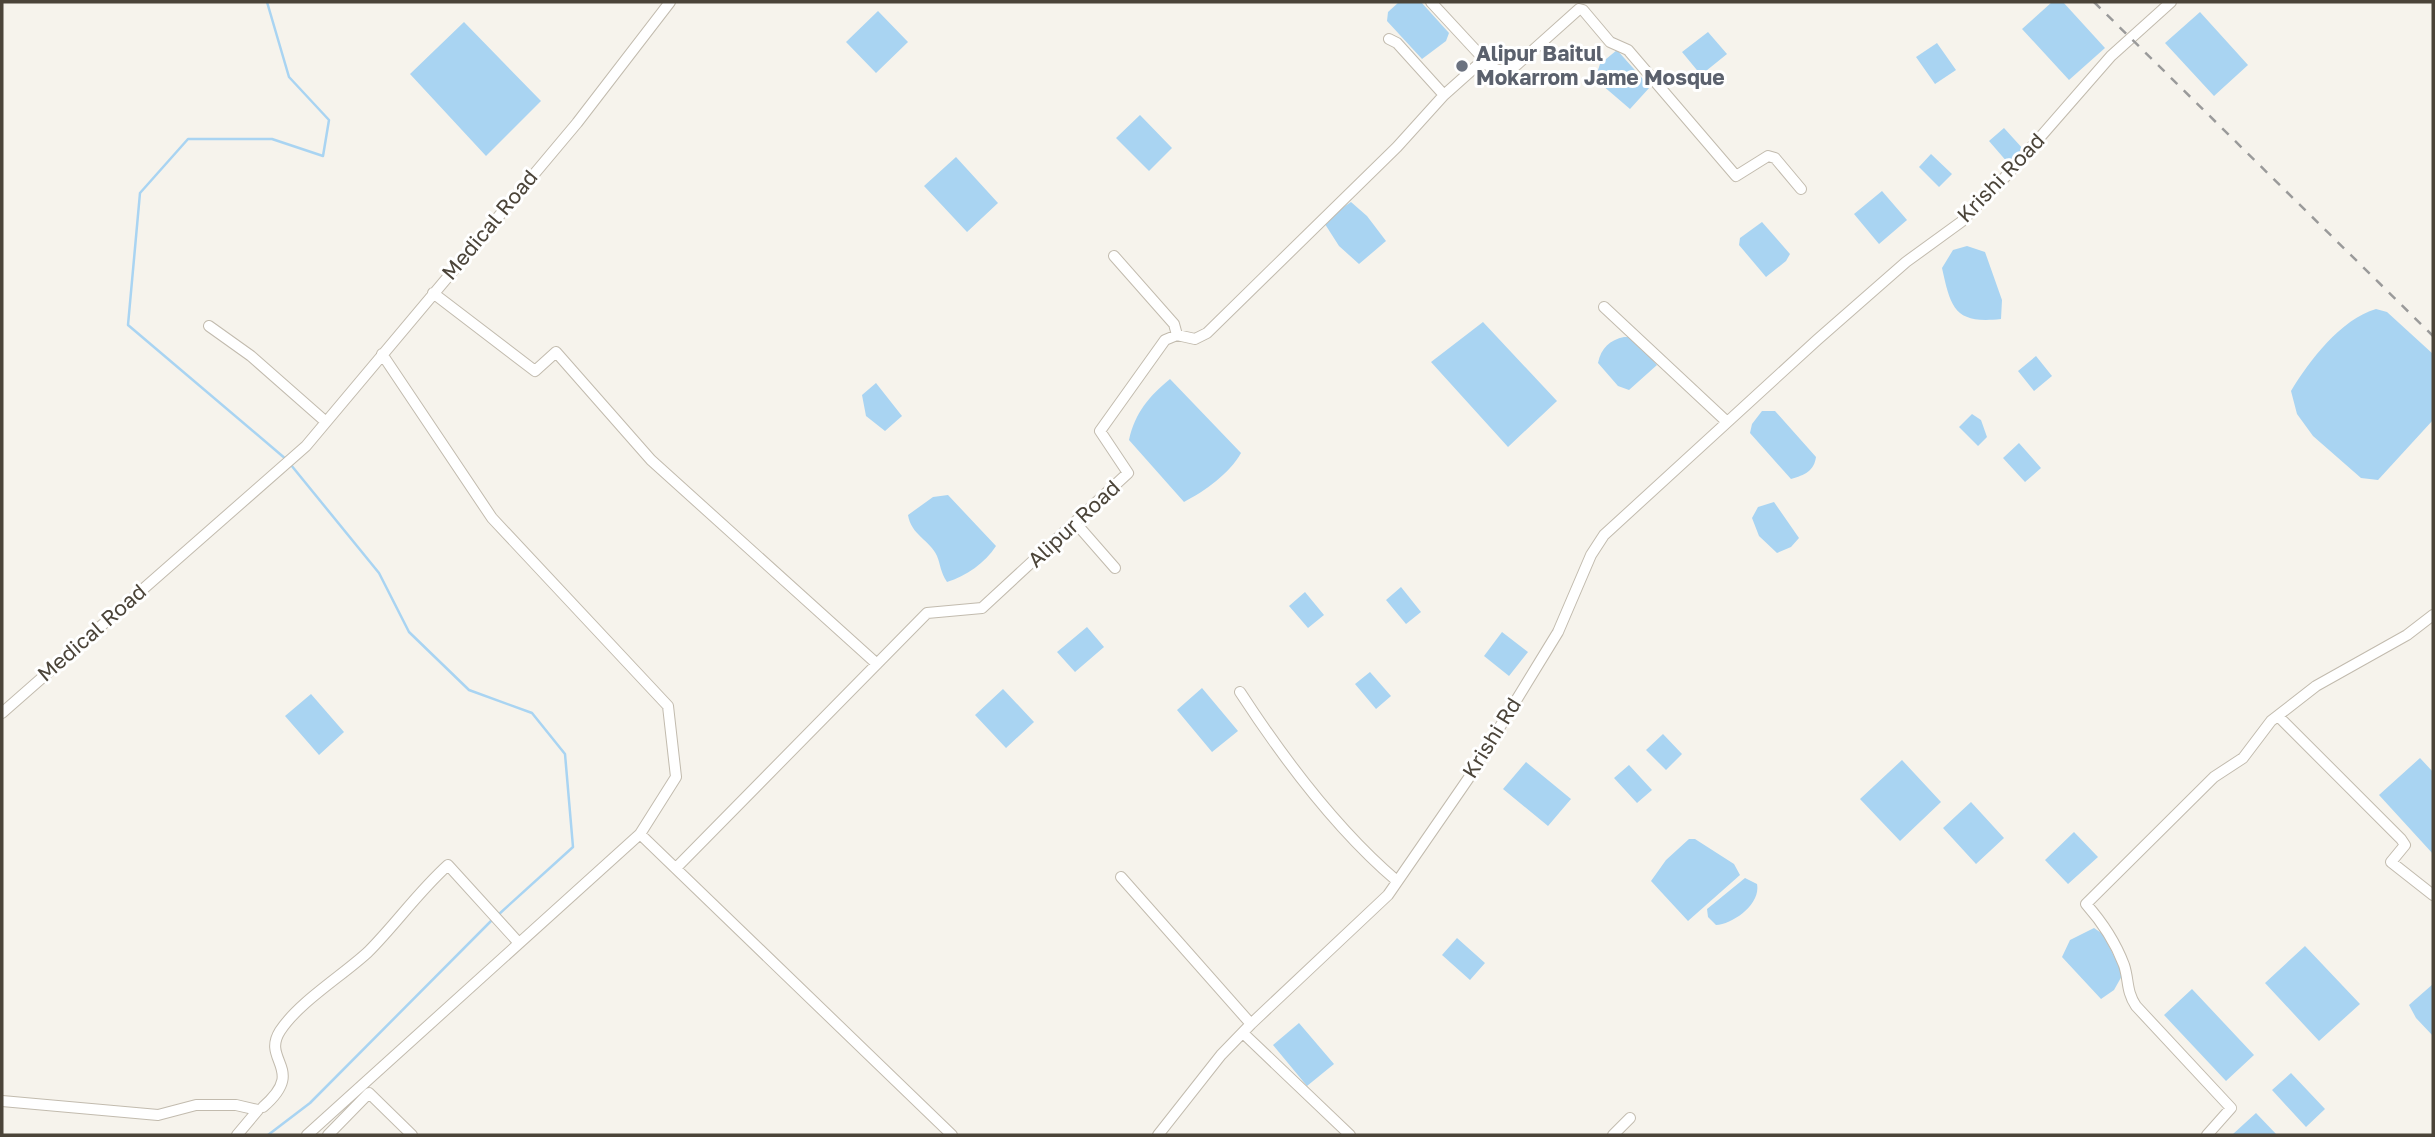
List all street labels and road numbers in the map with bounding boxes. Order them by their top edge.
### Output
street label: Krishi Road [1951,127,2049,228]
street label: Medical Road [436,164,543,285]
street label: Alipur Road [1022,474,1125,573]
street label: Medical Road [32,578,151,687]
street label: Krishi Rd [1456,692,1526,783]

